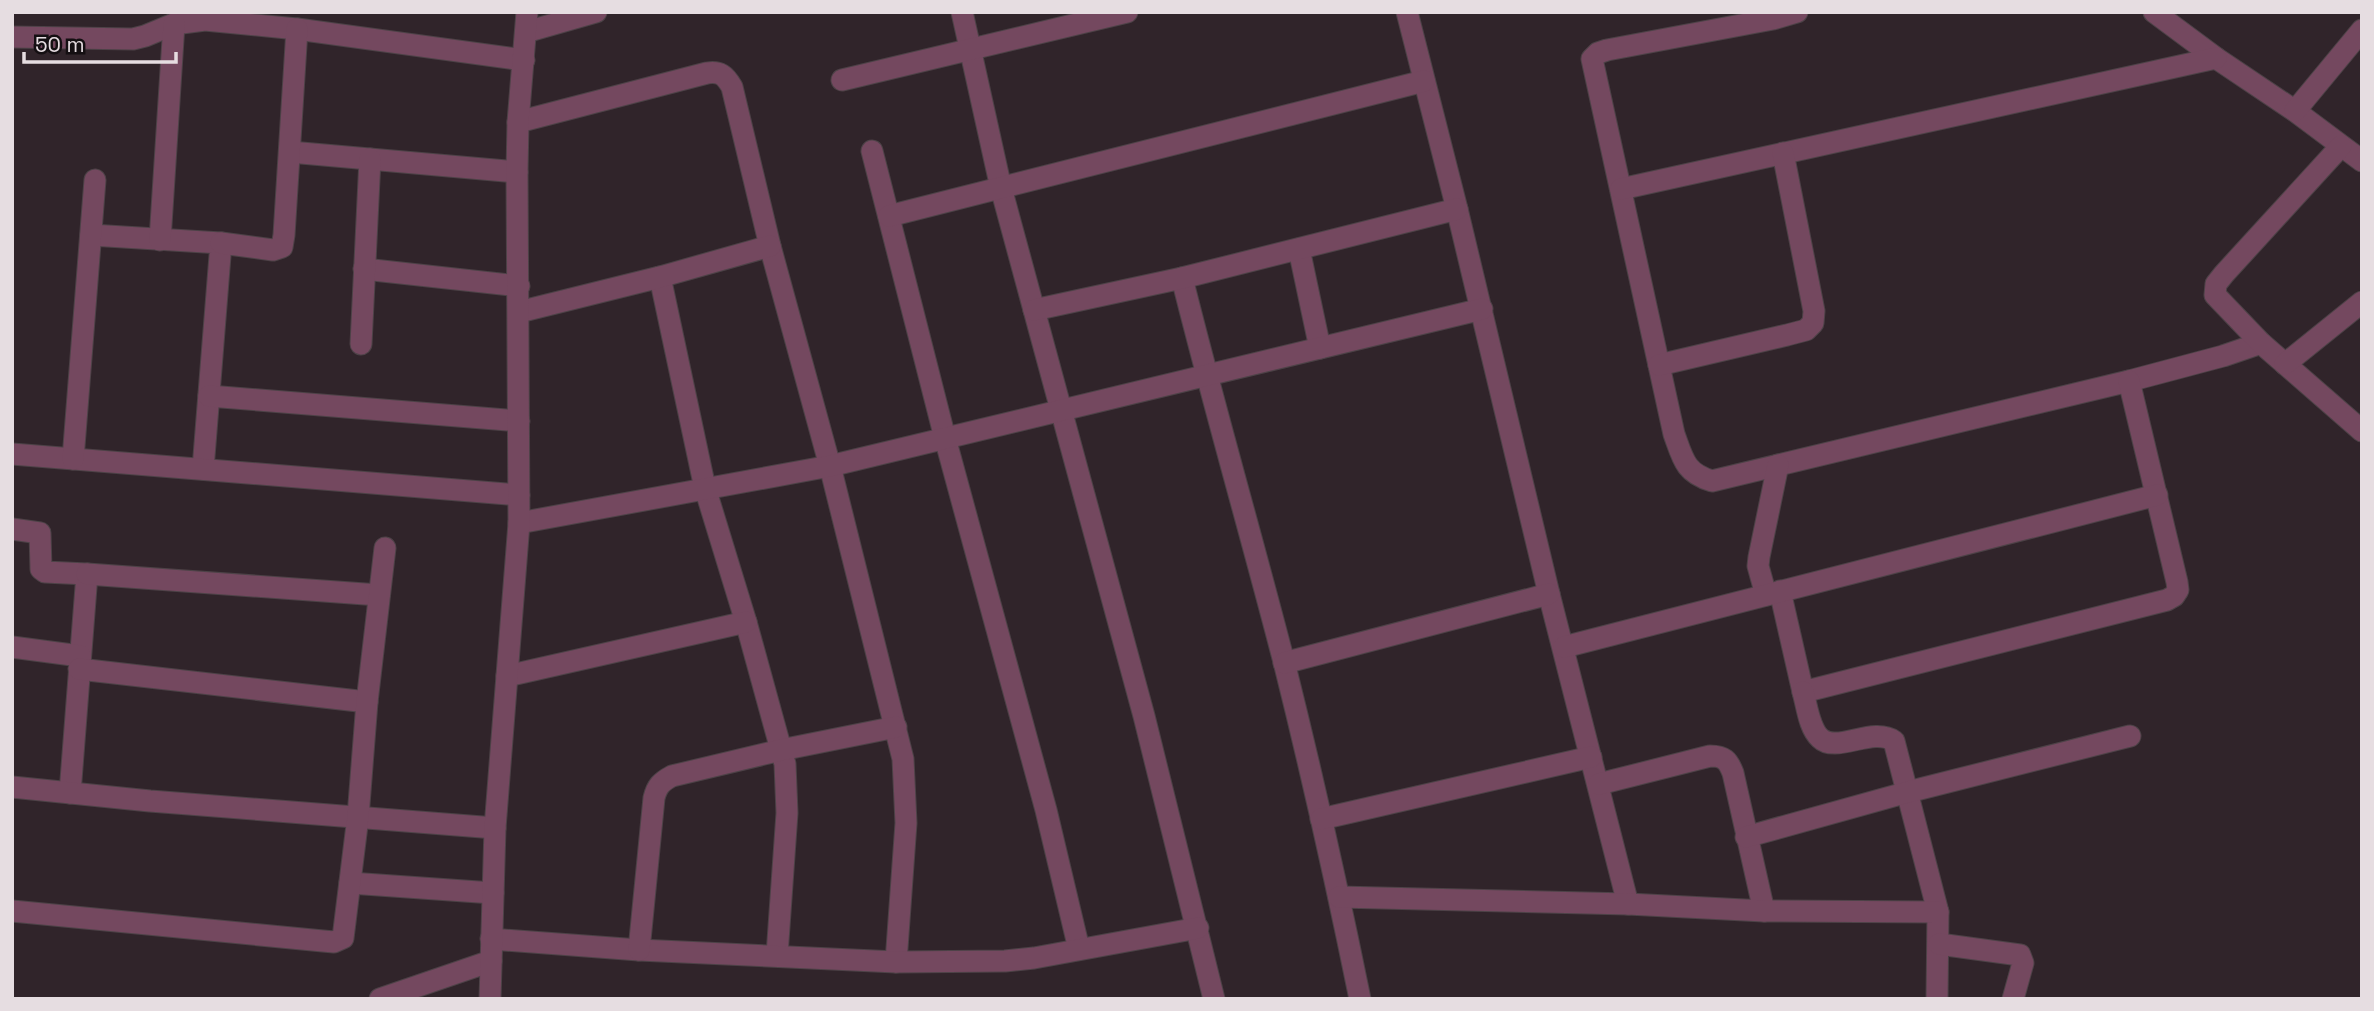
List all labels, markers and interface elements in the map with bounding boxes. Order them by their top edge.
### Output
scale bar [24,21,177,65]
text: 50 m [35,31,85,58]

